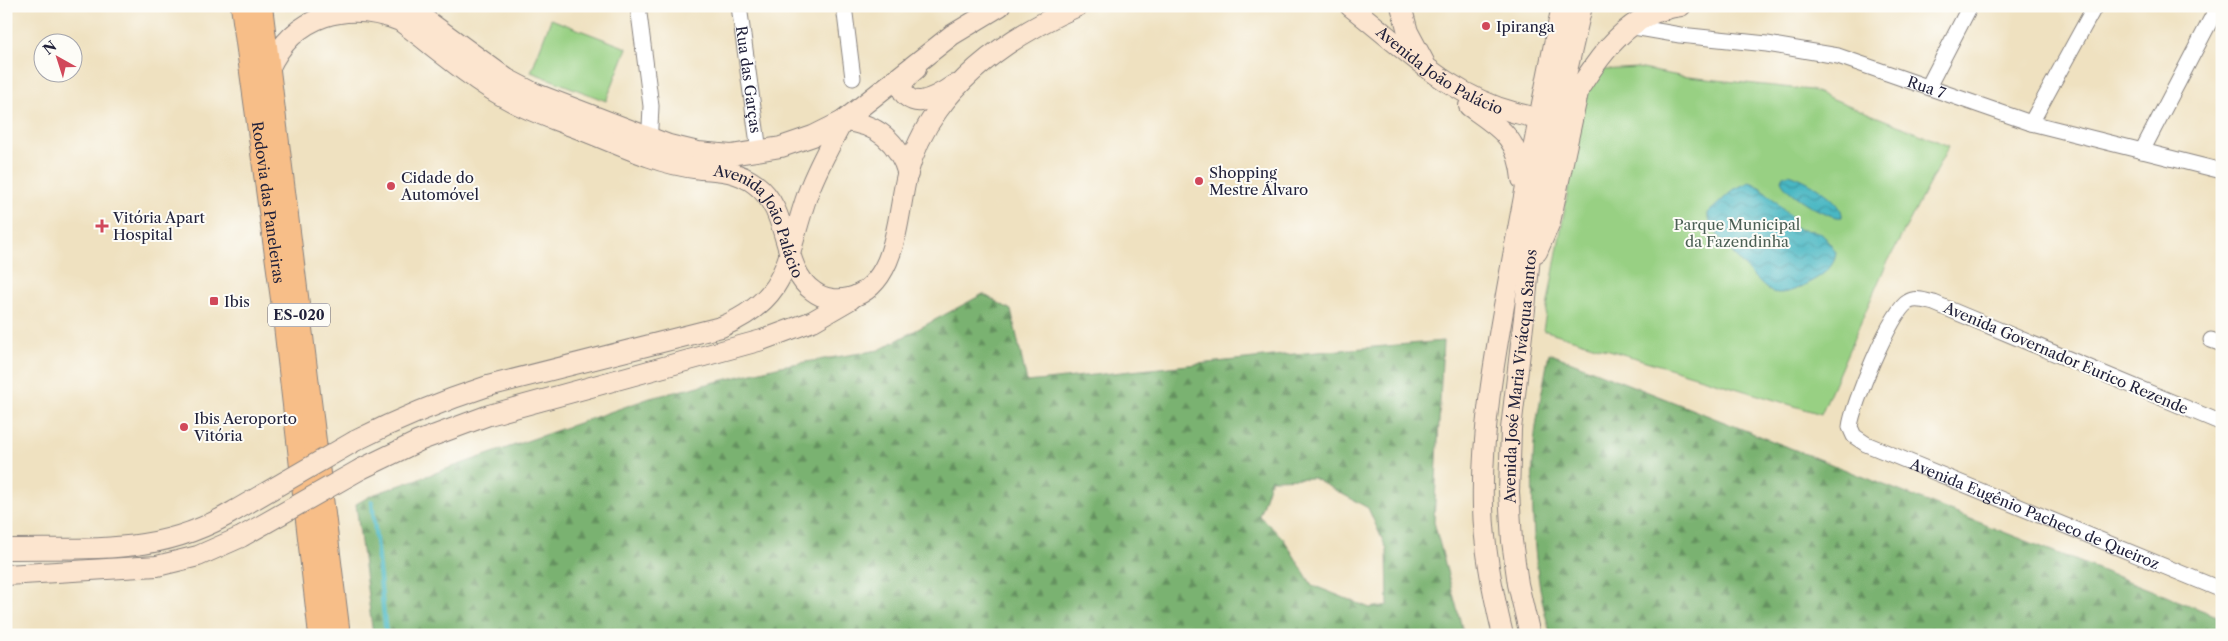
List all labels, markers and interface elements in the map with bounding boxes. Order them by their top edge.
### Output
place label: Ipiranga [1496,17,1555,36]
marker: Ipiranga [1480,20,1492,32]
street label: Avenida João Palácio [1372,21,1506,118]
street label: Rua das Garças [732,24,766,134]
north arrow [32,32,82,82]
text: N [39,37,60,59]
street label: Rua 7 [1905,71,1949,102]
street label: Rodovia das Paneleiras [248,120,289,285]
street label: Avenida João Palácio [712,160,808,281]
place label: Shopping Mestre Álvaro [1209,163,1308,199]
place label: Cidade do Automóvel [400,168,479,204]
marker: Shopping Mestre Álvaro [1193,175,1205,187]
marker: Cidade do Automóvel [385,180,397,192]
place label: Vitória Apart Hospital [112,208,205,244]
park label: Parque Municipal da Fazendinha [1674,215,1801,251]
marker: Vitória Apart Hospital [95,219,109,233]
street label: Avenida José Maria Vivácqua Santos [1499,248,1540,505]
place label: Ibis [224,292,250,311]
marker: Ibis [208,295,220,307]
street label: Avenida Governador Eurico Rezende [1940,297,2191,418]
road number: ES-020 [268,304,330,326]
place label: Ibis Aeroporto Vitória [193,409,297,445]
marker: Ibis Aeroporto Vitória [178,421,190,433]
street label: Avenida Eugênio Pacheco de Queiroz [1907,453,2163,573]

